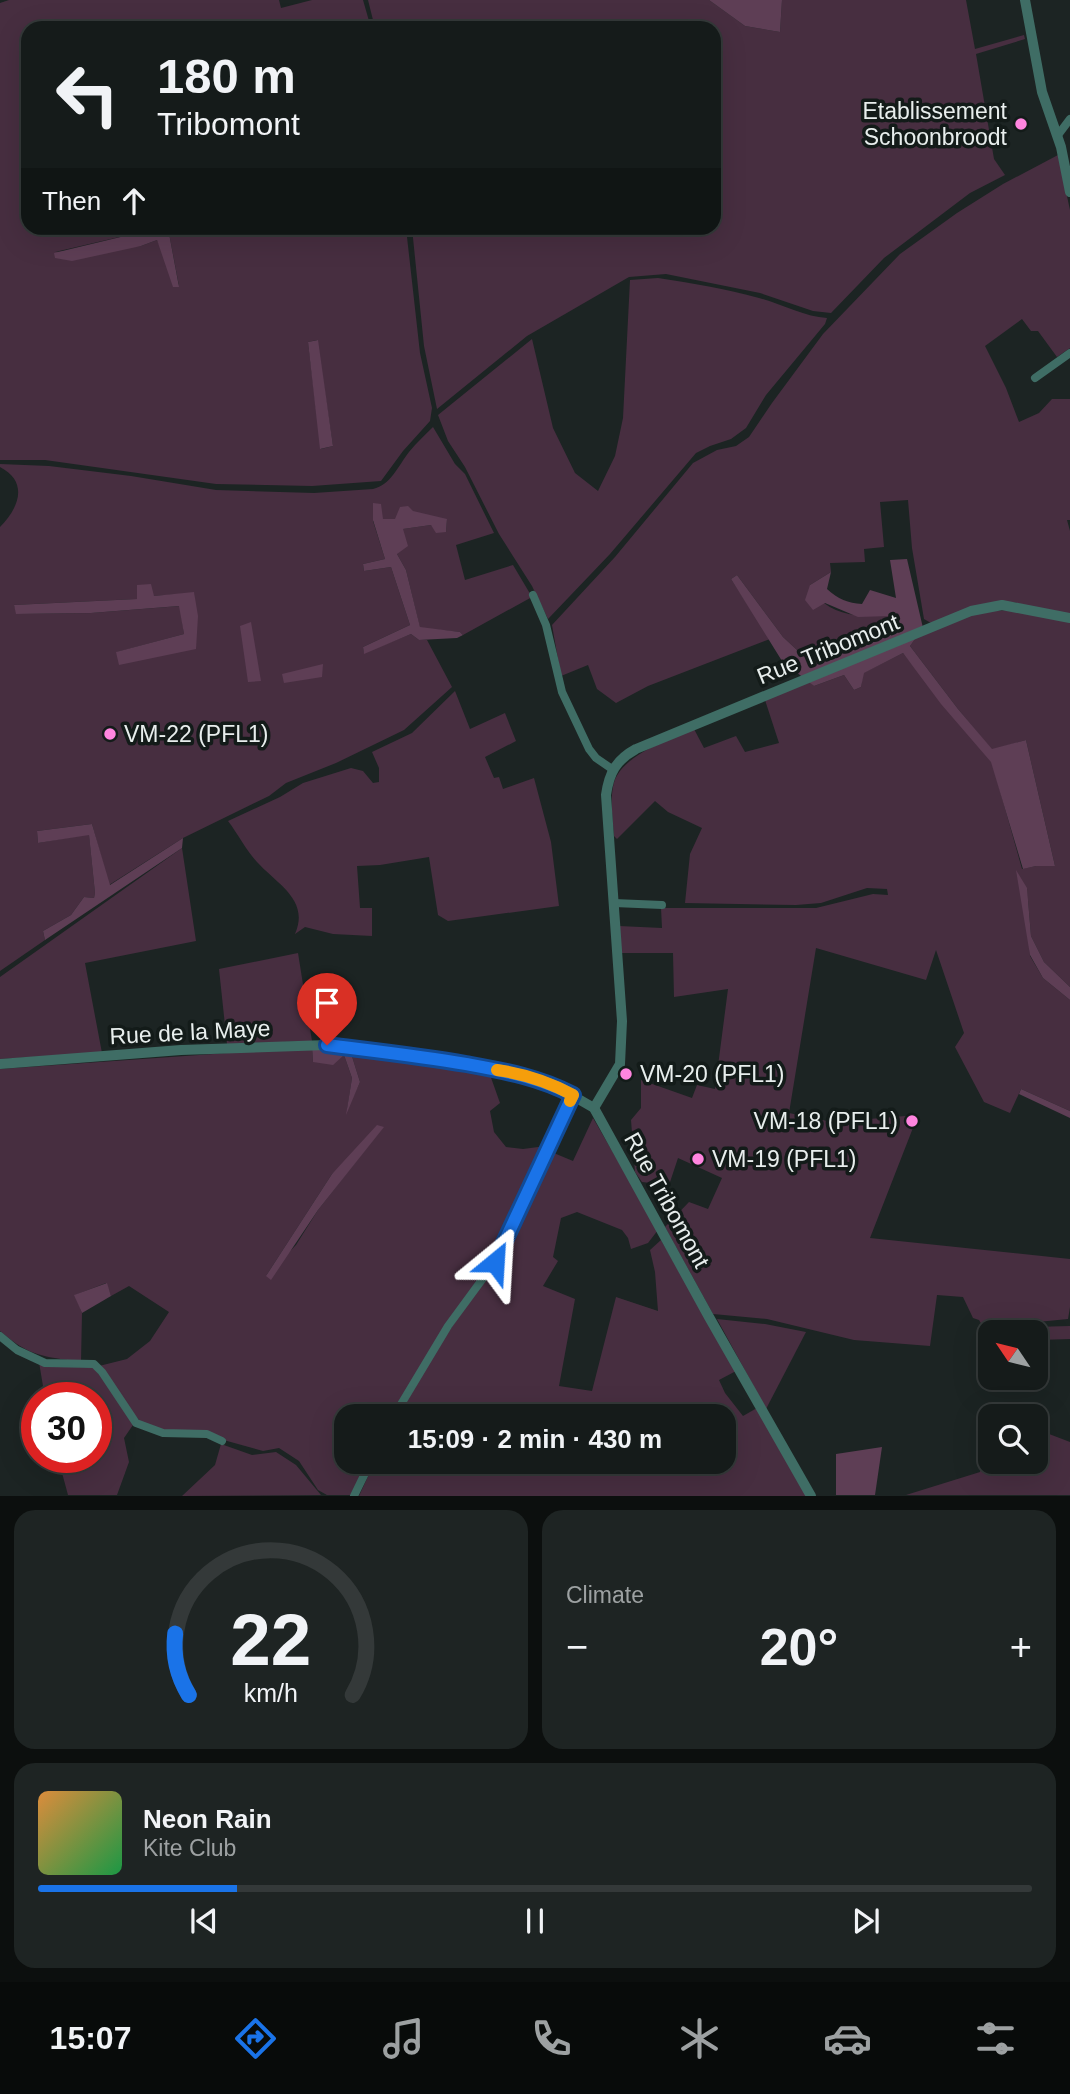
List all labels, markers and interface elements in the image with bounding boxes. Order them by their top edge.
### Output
icon: left [42,49,133,140]
text: 180 m [157,49,296,103]
place label: Etablissement Schoonbroodt [863,98,1008,150]
text: Tribomont [157,106,300,142]
marker: Etablissement Schoonbroodt [1013,116,1029,132]
icon: ahead [115,182,153,220]
text: Then [42,186,101,216]
street label: Rue Tribomont [753,608,903,689]
place label: VM-22 (PFL1) [124,721,268,747]
marker: VM-22 (PFL1) [102,726,118,742]
pin [297,973,357,1045]
icon: arrive [308,984,346,1022]
street label: Rue de la Maye [109,1015,271,1049]
place label: VM-20 (PFL1) [640,1061,784,1087]
marker: VM-20 (PFL1) [618,1066,634,1082]
place label: VM-18 (PFL1) [754,1108,898,1134]
marker: VM-18 (PFL1) [904,1113,920,1129]
street label: Rue Tribomont [619,1128,715,1273]
place label: VM-19 (PFL1) [712,1146,856,1172]
marker: VM-19 (PFL1) [690,1151,706,1167]
position arrow [458,1225,532,1299]
north arrow [978,1320,1048,1390]
map controls [978,1320,1048,1474]
speed limit sign: 30 [21,1382,112,1473]
button: search [978,1404,1048,1474]
text: 15:09 · 2 min · 430 m [408,1424,662,1454]
text: Climate [566,1582,644,1608]
text: 22 [231,1600,311,1681]
text: 20° [760,1618,838,1676]
text: − [566,1626,588,1668]
text: + [1010,1626,1032,1668]
text: km/h [244,1679,298,1707]
text: Neon Rain [143,1804,272,1834]
text: Kite Club [143,1835,236,1861]
icon: previous [185,1902,223,1940]
icon: pause [516,1902,554,1940]
icon: next [847,1902,885,1940]
icon: directions [231,2014,280,2063]
icon: music [379,2014,428,2063]
icon: phone [527,2014,576,2063]
icon: climate [675,2014,724,2063]
icon: car [823,2014,872,2063]
icon: filters [971,2014,1020,2063]
text: 15:07 [50,2020,131,2056]

